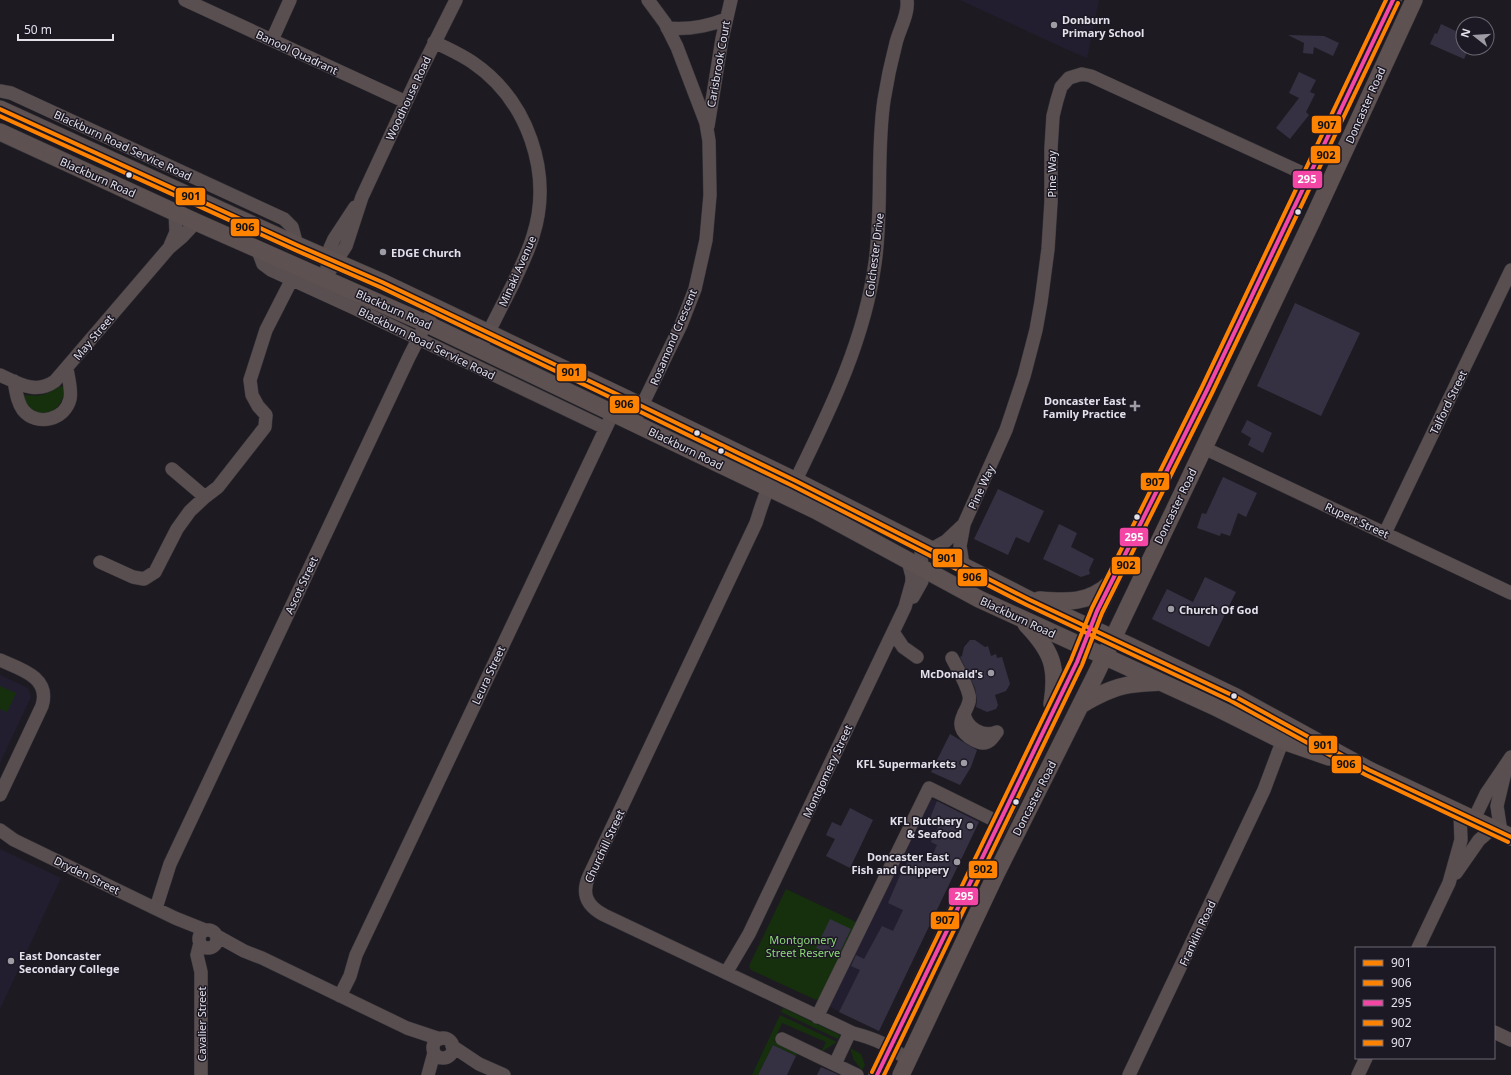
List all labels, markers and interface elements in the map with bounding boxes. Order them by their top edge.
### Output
place label: Donburn Primary School [1062,12,1144,40]
scale bar [18,16,113,42]
north arrow [1455,16,1495,56]
street label: Carisbrook Court [703,19,733,109]
marker: Donburn Primary School [1049,20,1059,30]
text: 50 m [24,21,52,38]
street label: Banool Quadrant [254,26,340,78]
text: N [1456,26,1473,39]
street label: Woodhouse Road [382,54,434,142]
street label: Doncaster Road [1341,64,1389,146]
street label: Blackburn Road Service Road [52,107,194,183]
line badge: 907 [1311,115,1342,134]
text: 907 [1318,117,1336,132]
line badge: 902 [1310,145,1341,164]
text: 902 [1317,147,1335,162]
street label: Pine Way [1044,150,1059,198]
street label: Blackburn Road [58,154,138,200]
unlabelled marker [124,170,134,180]
line badge: 295 [1292,170,1323,189]
text: 295 [1298,171,1316,186]
line badge: 901 [175,187,206,206]
text: 901 [182,188,200,203]
unlabelled marker [1293,207,1303,217]
street label: Colchester Drive [861,212,887,298]
line badge: 906 [230,218,260,237]
text: 906 [236,219,254,234]
street label: Minaki Avenue [495,233,539,309]
place label: EDGE Church [391,245,461,260]
marker: EDGE Church [378,247,388,257]
street label: Blackburn Road [354,286,434,332]
street label: Rosamond Crescent [646,287,700,387]
street label: Blackburn Road Service Road [356,303,498,383]
street label: May Street [69,311,117,363]
line badge: 901 [556,363,587,382]
text: 901 [562,364,580,379]
street label: Talford Street [1426,368,1470,436]
place label: Doncaster East Family Practice [1043,393,1126,421]
line badge: 906 [609,395,640,414]
text: 906 [615,396,633,411]
marker: Doncaster East Family Practice [1129,400,1141,412]
street label: Blackburn Road [646,423,726,473]
unlabelled marker [692,428,702,438]
unlabelled marker [716,446,726,456]
street label: Pine Way [964,462,998,512]
street label: Doncaster Road [1150,466,1200,546]
line badge: 907 [1140,472,1170,491]
text: 907 [1146,474,1164,489]
street label: Rupert Street [1323,499,1391,541]
unlabelled marker [1132,512,1142,522]
line badge: 295 [1119,527,1149,547]
text: 295 [1125,529,1143,544]
line badge: 901 [932,548,963,568]
text: 901 [938,550,956,565]
street label: Ascot Street [281,554,321,616]
line badge: 902 [1111,556,1141,575]
text: 902 [1117,557,1135,572]
line badge: 906 [957,568,988,587]
text: 906 [963,569,981,584]
street label: Blackburn Road [978,593,1058,641]
place label: Church Of God [1179,602,1258,617]
marker: Church Of God [1166,604,1176,614]
street label: Leura Street [468,643,508,707]
place label: McDonald's [920,666,983,681]
marker: McDonald's [986,668,996,678]
unlabelled marker [1229,691,1239,701]
street label: Montgomery Street [799,722,855,820]
line badge: 901 [1308,735,1338,754]
text: 901 [1314,737,1332,752]
line badge: 906 [1331,755,1362,774]
place label: KFL Supermarkets [856,756,956,771]
text: 906 [1337,756,1355,771]
marker: KFL Supermarkets [959,758,969,768]
street label: Doncaster Road [1009,758,1059,838]
unlabelled marker [1011,797,1021,807]
street label: Churchill Street [580,807,628,885]
place label: KFL Butchery & Seafood [890,813,963,841]
marker: KFL Butchery & Seafood [965,821,975,831]
place label: Doncaster East Fish and Chippery [851,849,950,877]
street label: Dryden Street [52,853,122,897]
marker: Doncaster East Fish and Chippery [952,857,962,867]
line badge: 902 [968,860,998,879]
text: 902 [974,861,992,876]
line badge: 295 [948,887,979,906]
text: 295 [955,888,973,903]
street label: Franklin Road [1175,898,1219,968]
line badge: 907 [930,911,960,930]
text: 907 [936,912,954,927]
park label: Montgomery Street Reserve [766,932,840,960]
legend [1355,947,1495,1059]
place label: East Doncaster Secondary College [19,948,120,976]
text: 901 [1391,954,1412,971]
marker: East Doncaster Secondary College [6,956,16,966]
text: 906 [1391,974,1412,991]
street label: Cavalier Street [194,987,209,1061]
text: 295 [1391,994,1412,1011]
text: 902 [1391,1014,1412,1031]
text: 907 [1391,1034,1412,1051]

